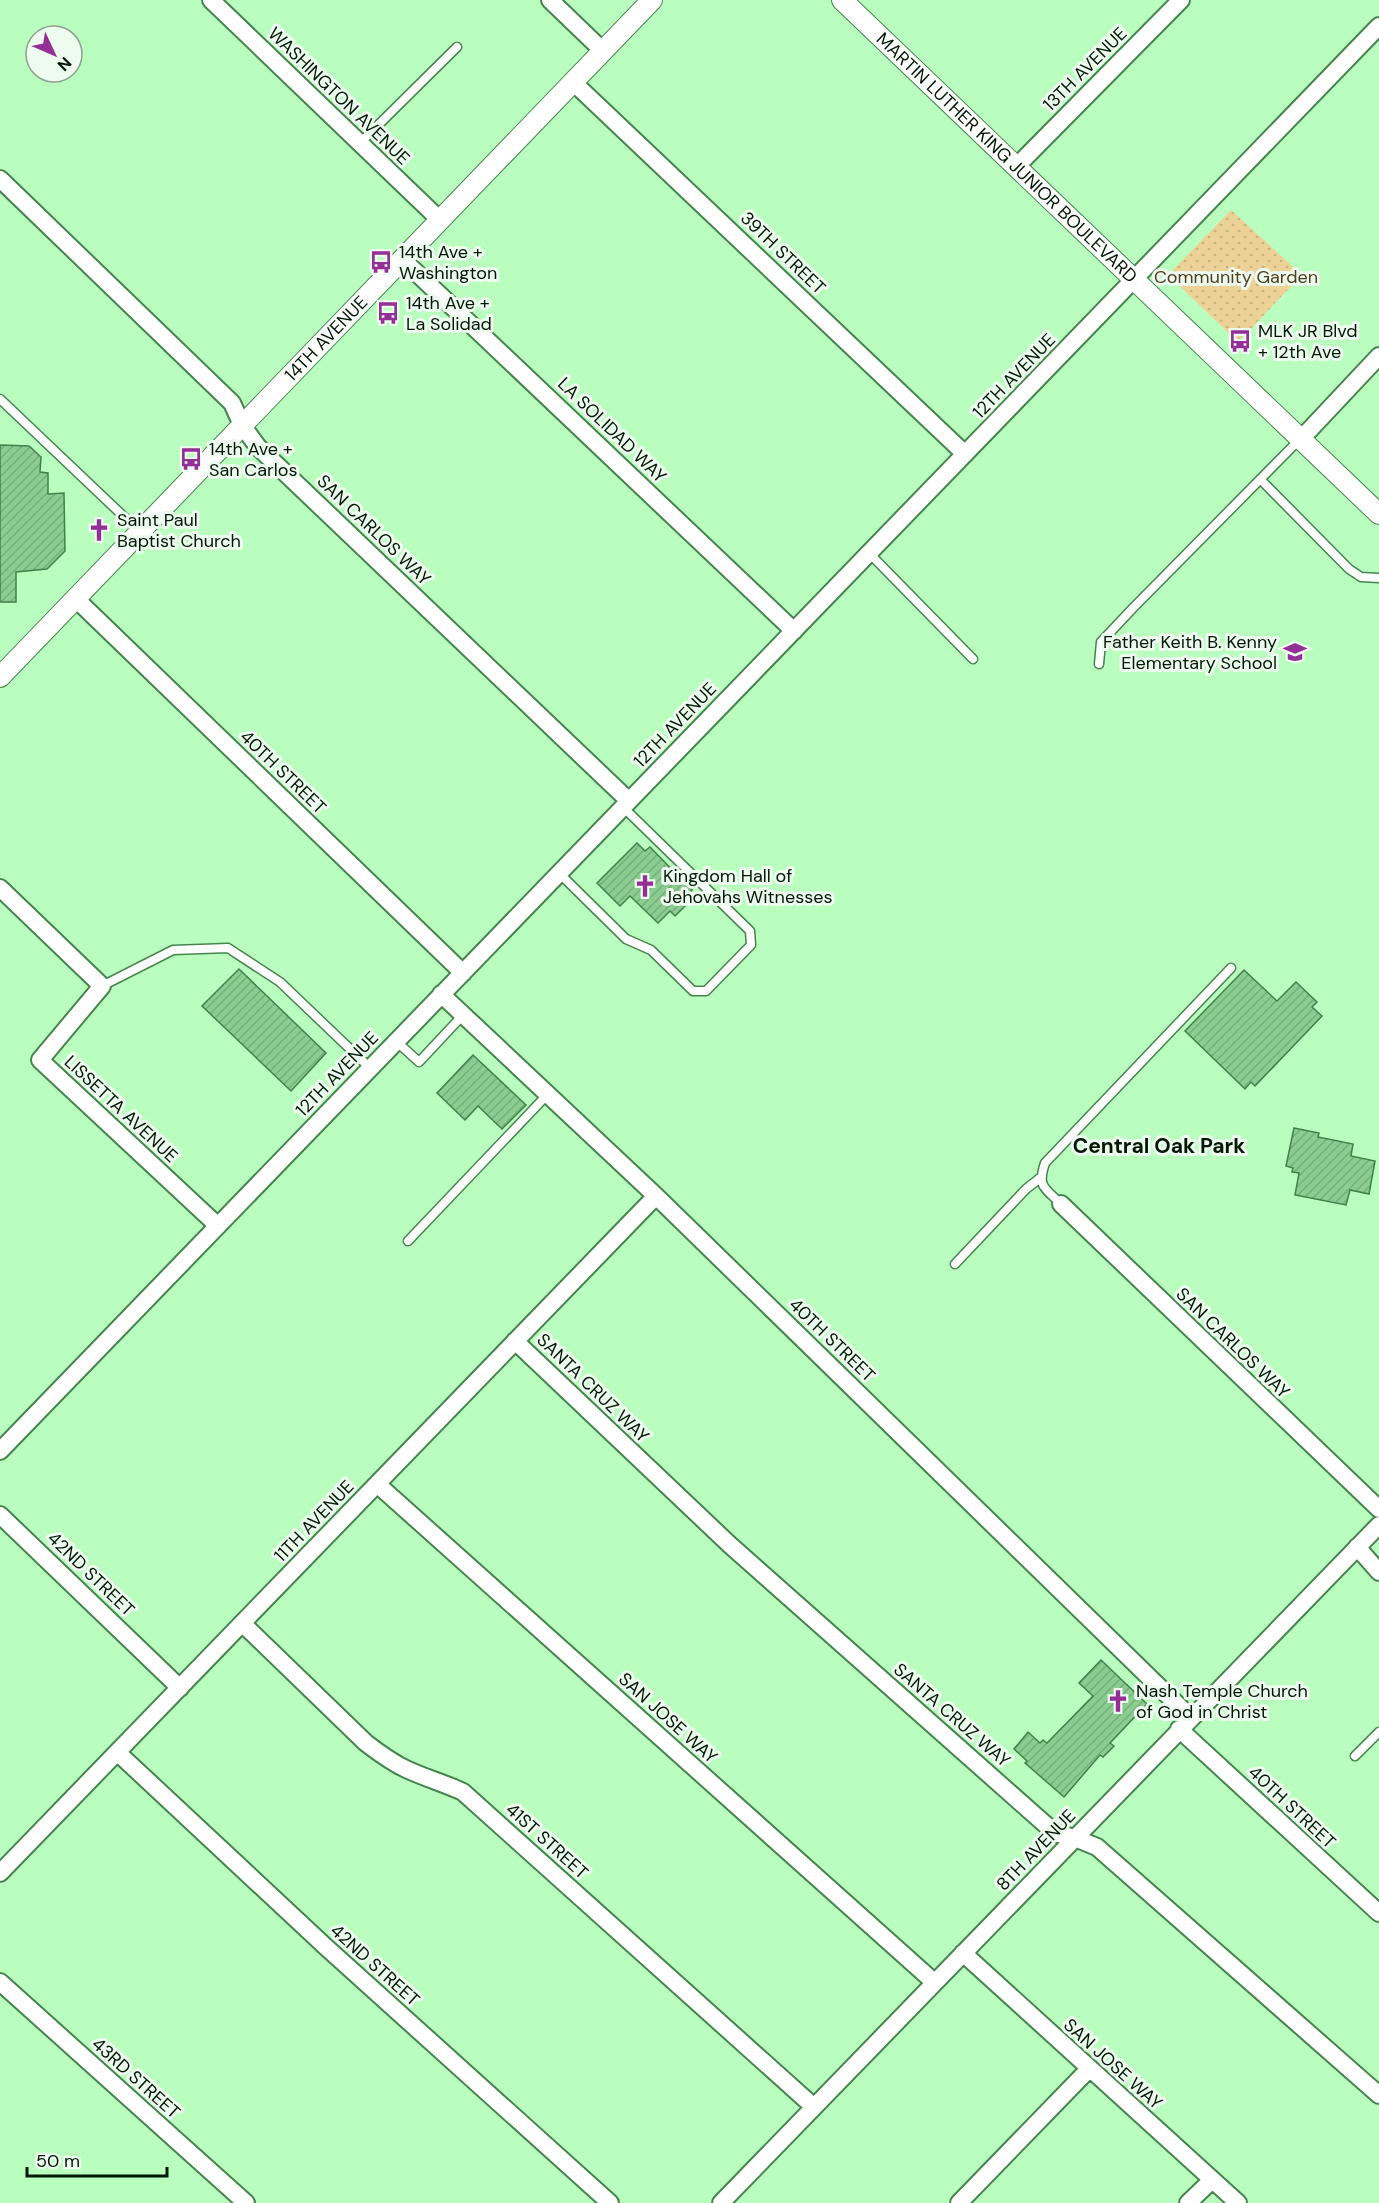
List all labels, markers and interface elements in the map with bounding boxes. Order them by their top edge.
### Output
street label: WASHINGTON AVENUE [263,22,415,170]
street label: 13TH AVENUE [1038,22,1132,116]
north arrow [24,24,84,84]
street label: MARTIN LUTHER KING JUNIOR BOULEVARD [871,27,1142,288]
text: N [53,53,76,76]
street label: 39TH STREET [735,206,831,300]
place label: 14th Ave + Washington [399,240,497,285]
bus stop icon: 14th Ave + Washington [368,249,394,275]
park label: Community Garden [1154,265,1318,289]
street label: 14TH AVENUE [279,291,373,386]
place label: 14th Ave + La Solidad [406,291,492,336]
bus stop icon: 14th Ave + La Solidad [375,300,401,326]
place label: MLK JR Blvd + 12th Ave [1258,319,1358,364]
street label: 12TH AVENUE [967,328,1061,424]
bus stop icon: MLK JR Blvd + 12th Ave [1227,328,1253,354]
street label: LA SOLIDAD WAY [553,372,672,488]
place label: 14th Ave + San Carlos [209,437,297,482]
bus stop icon: 14th Ave + San Carlos [178,446,204,472]
street label: SAN CARLOS WAY [312,469,437,591]
place label: Saint Paul Baptist Church [117,508,241,553]
church icon: Saint Paul Baptist Church [86,517,112,543]
place label: Father Keith B. Kenny Elementary School [1103,630,1277,675]
school or university icon: Father Keith B. Kenny Elementary School [1282,639,1308,665]
street label: 12TH AVENUE [628,677,722,773]
street label: 40TH STREET [235,725,331,819]
place label: Kingdom Hall of Jehovahs Witnesses [663,864,833,909]
church icon: Kingdom Hall of Jehovahs Witnesses [632,873,658,899]
street label: 12TH AVENUE [290,1026,384,1122]
street label: LISSETTA AVENUE [59,1050,183,1168]
district label: Central Oak Park [1073,1132,1245,1160]
street label: SAN CARLOS WAY [1171,1282,1296,1404]
street label: 40TH STREET [784,1293,880,1387]
street label: SANTA CRUZ WAY [532,1328,655,1448]
street label: 11TH AVENUE [269,1475,359,1567]
street label: 42ND STREET [42,1526,140,1622]
street label: SANTA CRUZ WAY [889,1658,1016,1773]
street label: SAN JOSE WAY [613,1667,723,1769]
place label: Nash Temple Church of God in Christ [1136,1679,1308,1724]
church icon: Nash Temple Church of God in Christ [1105,1688,1131,1714]
street label: 40TH STREET [1243,1760,1341,1854]
street label: 41ST STREET [501,1798,593,1884]
street label: 8TH AVENUE [991,1804,1081,1896]
street label: 42ND STREET [325,1919,425,2011]
street label: SAN JOSE WAY [1058,2013,1168,2115]
street label: 43RD STREET [87,2032,185,2124]
scale bar [27,2140,166,2178]
text: 50 m [36,2149,80,2173]

